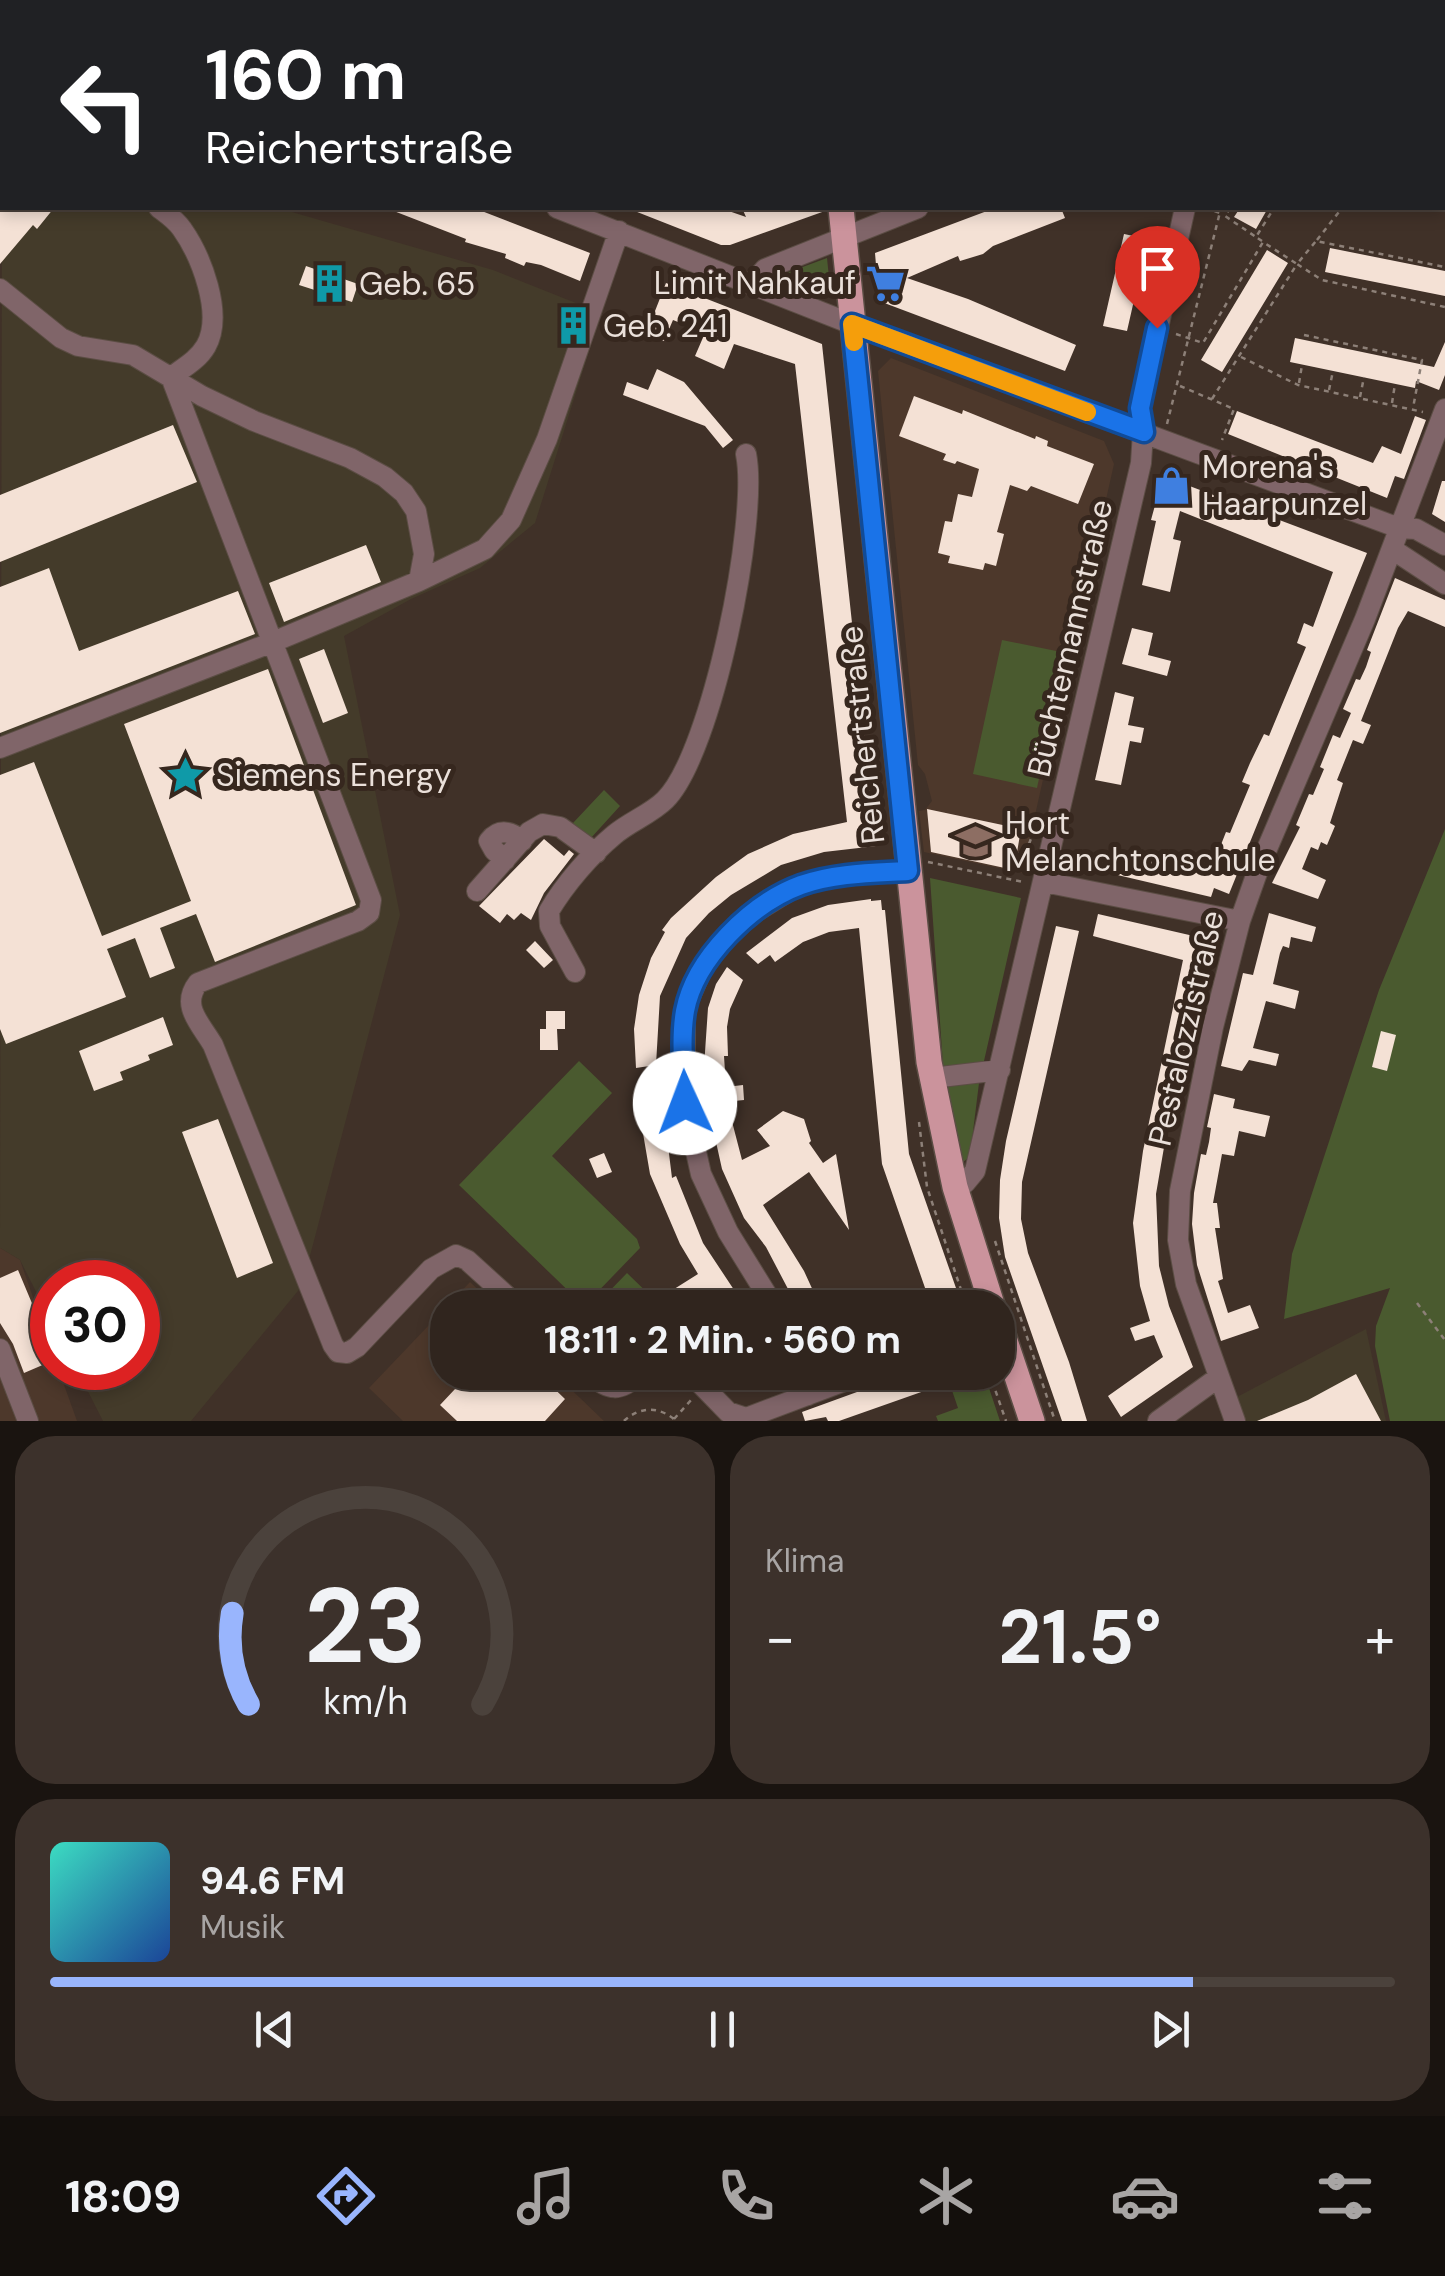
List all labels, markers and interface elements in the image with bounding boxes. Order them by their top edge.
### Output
text: 160 m [205,30,406,121]
icon: left [40,40,170,170]
text: Reichertstraße [205,118,513,177]
pin [1115,226,1200,329]
icon: arrive [1130,241,1185,296]
place label: Limit Nahkauf [654,262,856,304]
supermarket icon: Limit Nahkauf [865,262,907,304]
building icon: Geb. 65 [308,263,350,305]
place label: Geb. 65 [359,263,475,305]
building icon: Geb. 241 [552,305,594,347]
place label: Geb. 241 [603,305,728,347]
place label: Morena's Haarpunzel [1202,446,1367,525]
shop icon: Morena's Haarpunzel [1151,464,1193,506]
street label: Büchtemannstraße [1018,495,1122,781]
street label: Reichertstraße [830,624,894,846]
place icon: Siemens Energy [165,754,207,796]
place label: Siemens Energy [216,754,452,796]
place label: Hort Melanchtonschule [1005,802,1276,881]
school or university icon: Hort Melanchtonschule [954,820,996,862]
street label: Pestalozzistraße [1139,906,1233,1150]
position arrow [633,1051,737,1155]
speed limit sign: 30 [30,1260,160,1390]
text: 18:11 · 2 Min. · 560 m [544,1315,901,1365]
text: Klima [765,1540,844,1582]
text: 23 [304,1559,426,1694]
text: 21.5° [998,1589,1162,1686]
text: − [765,1602,795,1674]
text: + [1365,1602,1395,1674]
text: km/h [323,1679,407,1725]
text: 94.6 FM [200,1856,345,1906]
text: Musik [200,1906,285,1948]
icon: previous [247,2002,302,2057]
icon: pause [695,2002,750,2057]
icon: next [1143,2002,1198,2057]
icon: directions [311,2161,381,2231]
icon: music [511,2161,581,2231]
icon: phone [711,2161,781,2231]
icon: climate [911,2161,981,2231]
icon: car [1110,2161,1180,2231]
icon: filters [1310,2161,1380,2231]
text: 18:09 [65,2167,181,2226]

